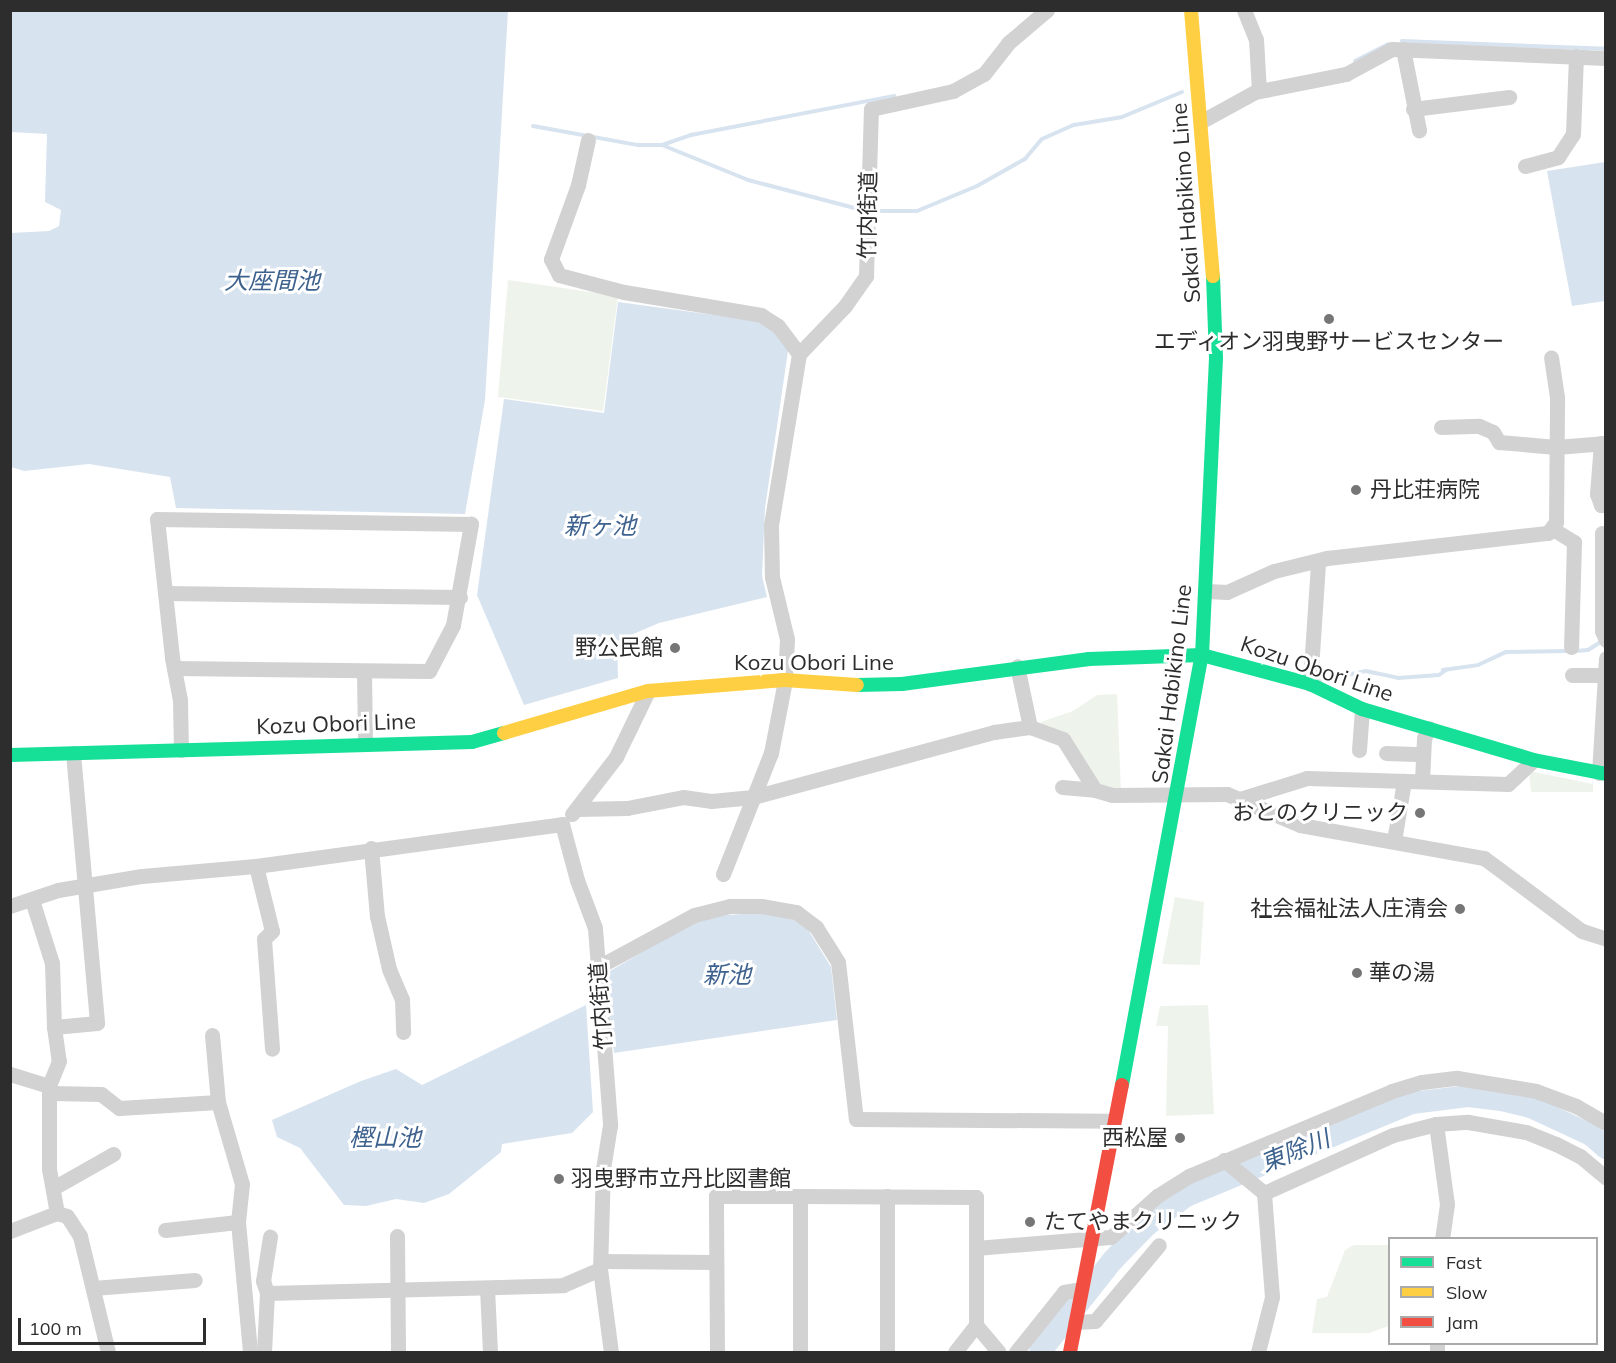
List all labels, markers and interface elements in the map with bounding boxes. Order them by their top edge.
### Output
street label: Sakai Habikino Line [1166,102,1206,304]
street label: 竹内街道 [854,171,882,259]
water label: 大座間池 [224,267,320,295]
marker: エディオン羽曳野サービスセンター [1322,312,1336,326]
place label: エディオン羽曳野サービスセンター [1153,329,1505,355]
place label: 丹比荘病院 [1370,477,1480,503]
marker: 丹比荘病院 [1347,481,1365,499]
water label: 新ヶ池 [564,512,636,540]
street label: Sakai Habikino Line [1147,583,1197,785]
street label: Kozu Obori Line [1237,631,1397,707]
place label: 野公民館 [575,635,663,661]
marker: 野公民館 [668,641,682,655]
street label: Kozu Obori Line [734,650,894,676]
street label: Kozu Obori Line [256,708,416,740]
place label: おとのクリニック [1232,800,1408,826]
marker: おとのクリニック [1413,806,1427,820]
place label: 社会福祉法人庄清会 [1250,896,1448,922]
marker: 社会福祉法人庄清会 [1453,902,1467,916]
place label: 華の湯 [1369,960,1435,986]
street label: 竹内街道 [585,961,617,1051]
water label: 新池 [703,961,751,989]
marker: 華の湯 [1350,966,1364,980]
water label: 樫山池 [349,1124,421,1152]
water label: 東除川 [1256,1124,1334,1178]
place label: 西松屋 [1102,1125,1168,1151]
marker: 西松屋 [1173,1131,1187,1145]
place label: 羽曳野市立丹比図書館 [571,1166,791,1192]
marker: 羽曳野市立丹比図書館 [552,1172,566,1186]
place label: たてやまクリニック [1044,1209,1242,1235]
marker: たてやまクリニック [1021,1213,1039,1231]
legend [1388,1237,1598,1345]
text: Fast [1446,1251,1482,1274]
text: Slow [1446,1281,1487,1304]
scale bar [21,1306,208,1344]
text: Jam [1446,1311,1479,1334]
text: 100 m [29,1317,82,1340]

